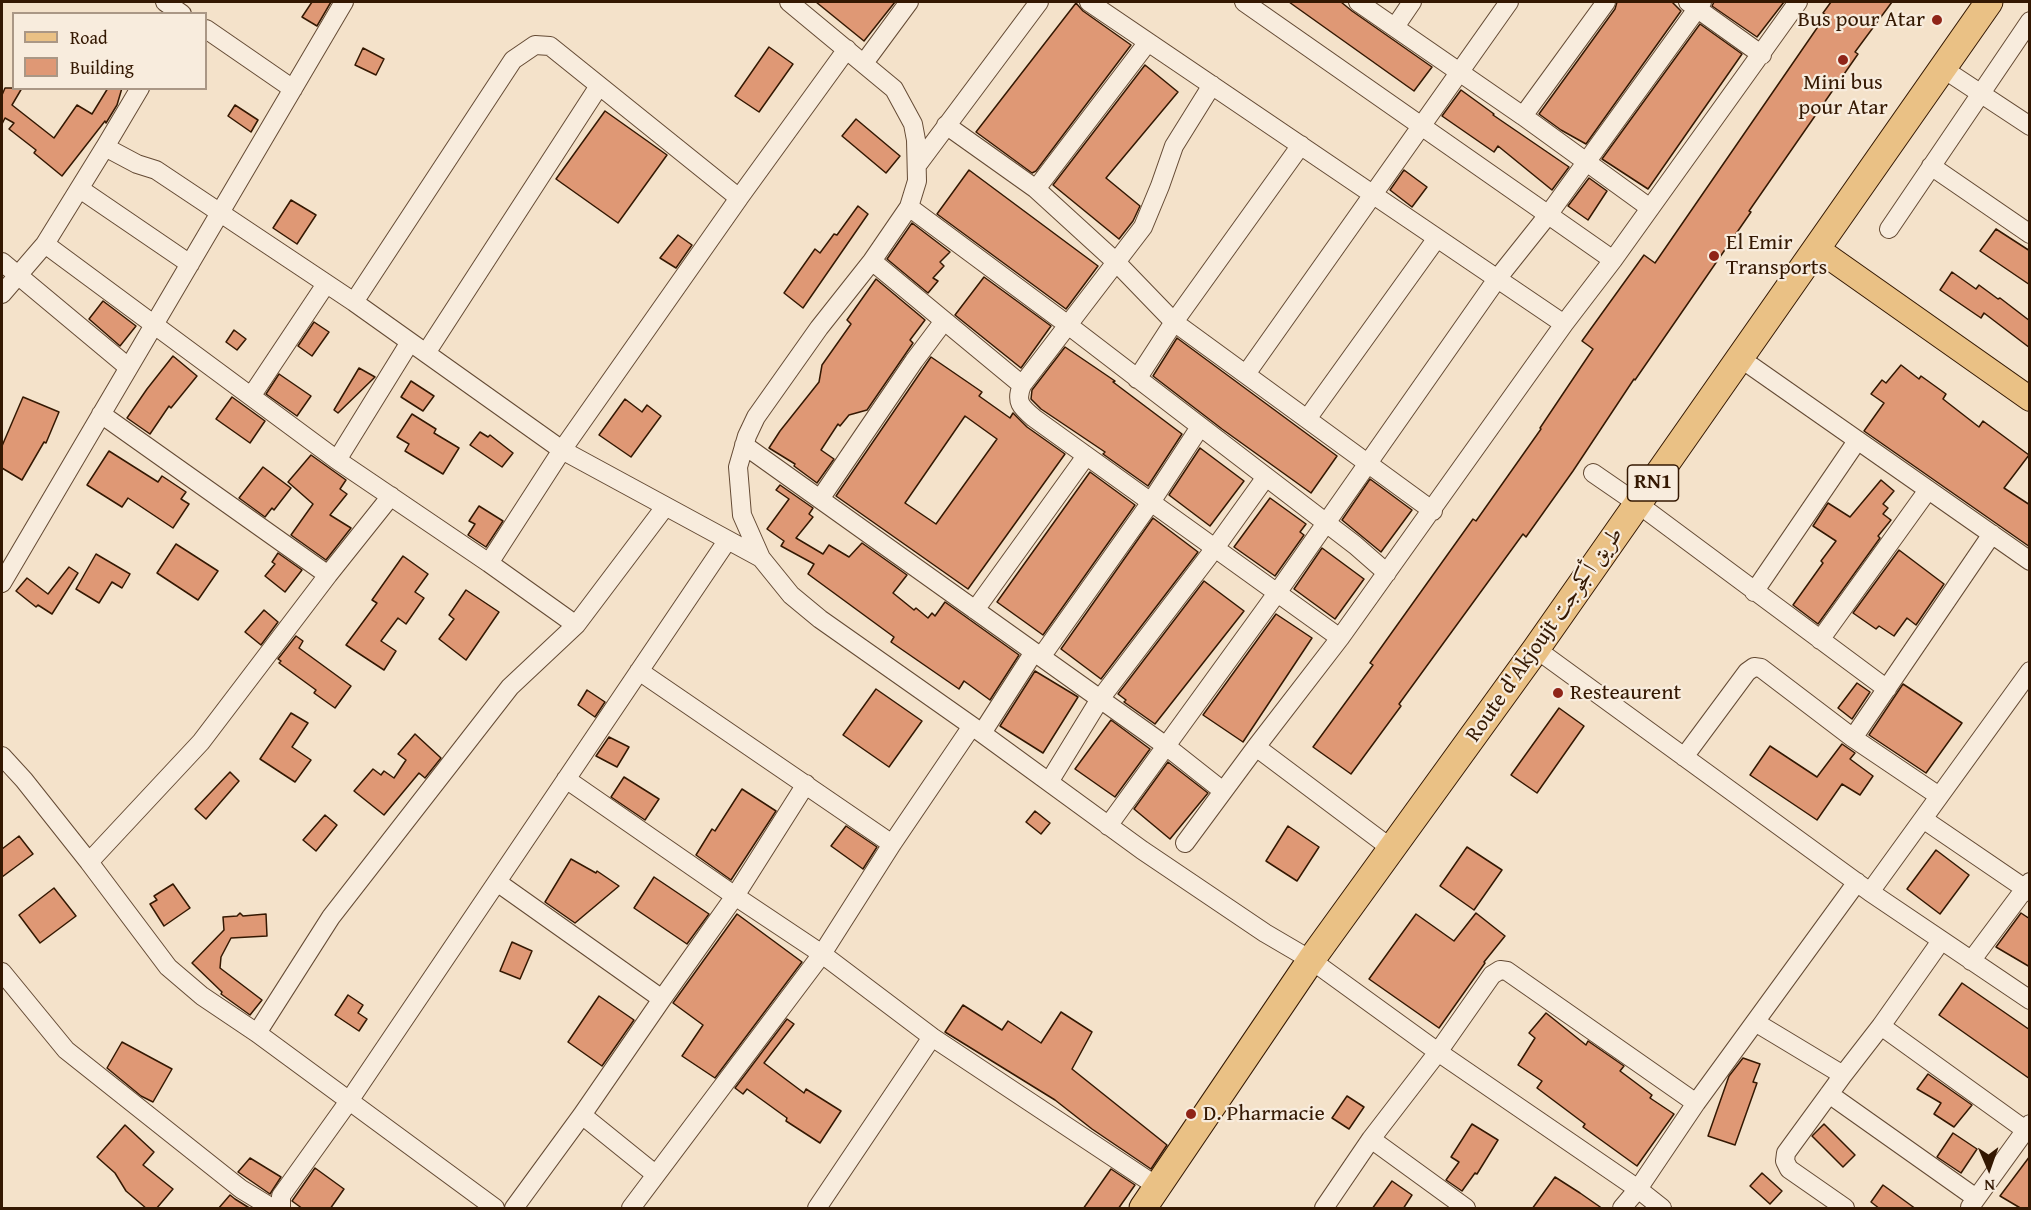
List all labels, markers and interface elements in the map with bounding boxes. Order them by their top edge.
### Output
place label: Bus pour Atar [1798,7,1925,33]
legend [12,12,207,90]
marker: Bus pour Atar [1930,13,1944,27]
text: Road [70,24,108,51]
marker: Mini bus pour Atar [1836,53,1850,67]
text: Building [70,54,134,81]
place label: Mini bus pour Atar [1798,70,1888,122]
place label: El Emir Transports [1726,230,1827,282]
marker: El Emir Transports [1707,249,1721,263]
road number: RN1 [1628,465,1678,501]
street label: Route d'Akjoujt طريق أكجوجت [1461,522,1629,748]
place label: Resteaurent [1570,680,1681,706]
marker: Resteaurent [1551,686,1565,700]
place label: D. Pharmacie [1203,1101,1325,1127]
marker: D. Pharmacie [1184,1107,1198,1121]
north arrow [1959,1138,2019,1198]
text: N [1984,1174,1995,1198]

